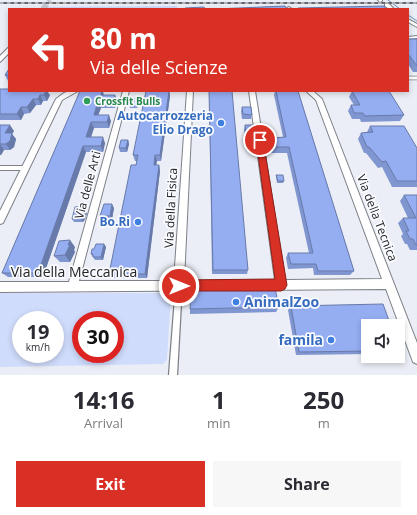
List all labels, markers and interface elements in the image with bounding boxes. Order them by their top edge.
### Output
text: 80 m [90,19,157,57]
icon: left [24,24,76,76]
text: Via delle Scienze [90,55,228,79]
place label: Crossfit Bulls [95,94,160,108]
marker: Crossfit Bulls [82,96,92,106]
place label: Autocarrozzeria Elio Drago [117,107,213,138]
marker: Autocarrozzeria Elio Drago [216,118,226,128]
pin [243,123,277,157]
icon: arrive [249,129,271,151]
street label: Via delle Arti [70,149,105,221]
street label: Via della Fisica [160,167,181,249]
street label: Via della Tecnica [353,172,402,264]
place label: Bo.Ri [100,213,130,230]
marker: Bo.Ri [133,217,143,227]
street label: Via della Meccanica [11,262,137,281]
position arrow [158,265,200,307]
place label: AnimalZoo [244,292,319,311]
marker: AnimalZoo [231,297,241,307]
speed limit sign: 30 [72,311,124,363]
text: 19 [27,318,49,345]
map controls [361,319,405,363]
button: sound [361,319,405,363]
place label: famila [278,330,323,349]
marker: famila [326,335,336,345]
text: km/h [26,340,50,354]
text: 14:16 [73,383,134,416]
text: 1 [212,383,226,416]
text: 250 [303,383,344,416]
text: Arrival [84,414,123,432]
text: min [207,414,230,432]
text: m [318,414,330,432]
button: Exit [16,461,205,507]
button: Share [213,461,401,507]

